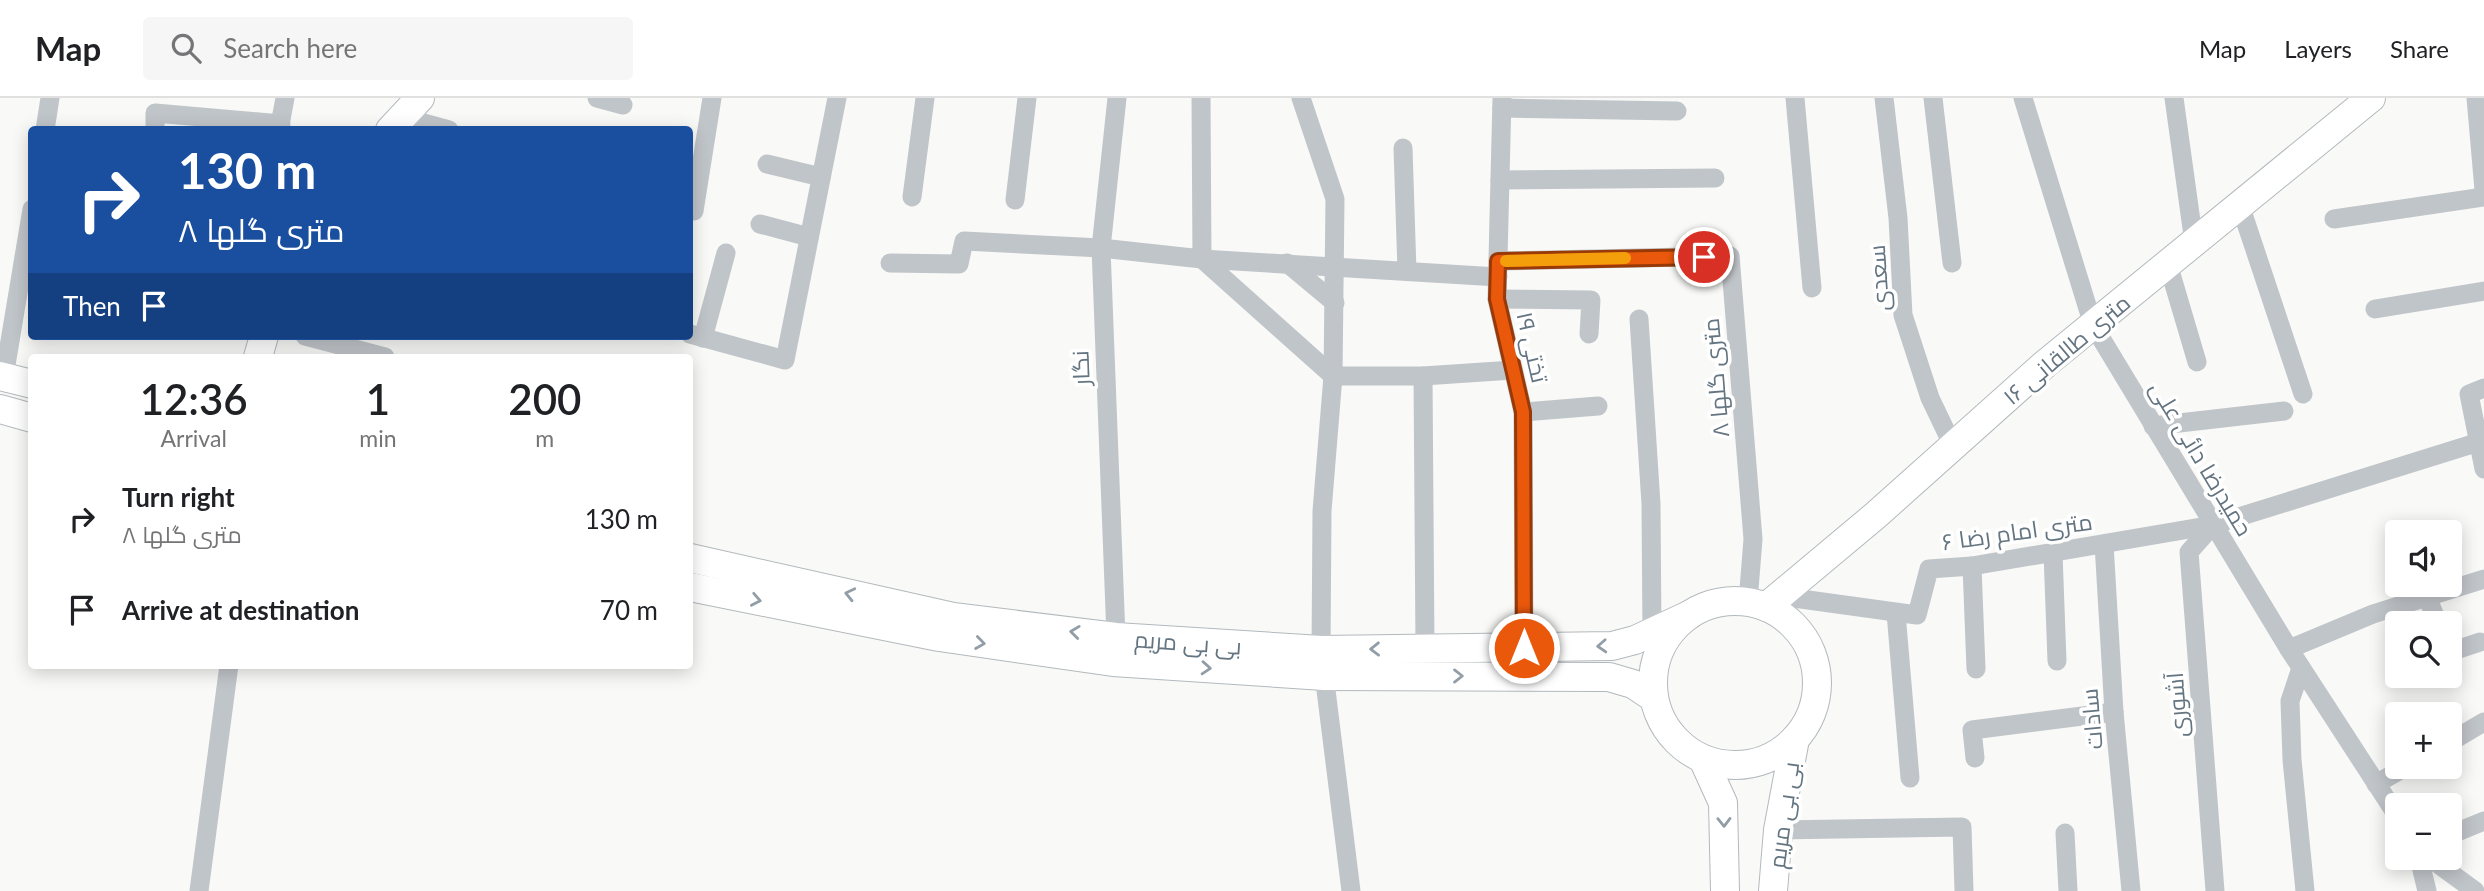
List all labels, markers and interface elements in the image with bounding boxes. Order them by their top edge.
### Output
search box [143,17,633,80]
text: Map [35,28,101,68]
icon: search [167,29,205,67]
text: Search here [223,32,357,64]
text: Map [2199,34,2246,63]
text: Layers [2284,34,2352,63]
text: Share [2390,34,2449,63]
text: 130 m [178,141,316,199]
icon: right [63,154,154,245]
text: ۸ متری گلها [178,210,345,249]
pin [1674,227,1734,287]
icon: arrive [1685,238,1723,276]
street label: سعدی [1862,244,1895,312]
icon: arrive [135,287,173,325]
street label: ۱۶ متری طالقانی [1997,288,2136,411]
text: Then [63,290,121,322]
street label: تختی ۱۹ [1510,309,1555,385]
street label: ۸ متری گلها [1696,317,1735,439]
street label: نگار [1065,350,1095,388]
text: 12:36 [140,374,248,424]
text: 1 [366,374,390,424]
text: 200 [508,374,581,424]
street label: حمیدرضا دائی علی [2144,376,2259,541]
text: Arrival [161,424,227,452]
text: min [359,424,397,452]
text: m [535,424,554,452]
text: Turn right [122,481,235,513]
icon: right [63,500,101,538]
text: 130 m [585,503,658,535]
street label: ۶ متری امام رضا [1940,507,2094,558]
text: ۸ متری گلها [122,520,242,548]
map controls [2385,520,2462,870]
button: sound [2385,520,2462,597]
one-way arrow [845,588,857,603]
icon: arrive [63,591,101,629]
one-way arrow [750,592,762,607]
text: Arrive at destination [122,594,359,626]
text: 70 m [600,594,658,626]
position arrow [1487,611,1561,685]
button: search [2385,611,2462,688]
street label: بی بی مریم [1133,624,1243,663]
one-way arrow [1069,625,1080,640]
one-way arrow [974,635,986,650]
one-way arrow [1596,638,1607,653]
one-way arrow [1369,641,1380,657]
one-way arrow [1201,660,1212,675]
one-way arrow [1453,668,1463,684]
street label: آشوری [2160,671,2193,738]
street label: سادات [2074,687,2108,751]
button: + [2385,702,2462,779]
street label: بی بی مریم [1762,760,1807,871]
button: − [2385,793,2462,870]
one-way arrow [1716,817,1731,828]

